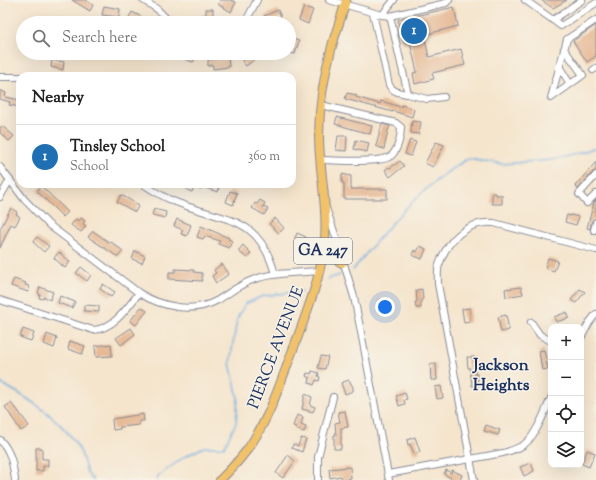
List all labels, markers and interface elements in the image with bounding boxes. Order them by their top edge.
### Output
search box [16,16,296,60]
pin: 1 [401,16,427,46]
icon: search [30,27,52,49]
text: Search here [62,28,137,49]
text: Nearby [32,86,84,110]
text: Tinsley School [70,137,165,158]
text: 1 [43,148,47,166]
text: 360 m [248,148,280,166]
text: School [70,158,109,176]
road number: GA 247 [294,238,352,264]
street label: PIERCE AVENUE [243,283,311,413]
your location [375,297,395,317]
map controls [548,324,584,468]
button: + [548,324,584,360]
district label: Jackson Heights [471,354,530,398]
button: − [548,360,584,396]
button: locate [548,396,584,432]
button: layers [548,432,584,468]

